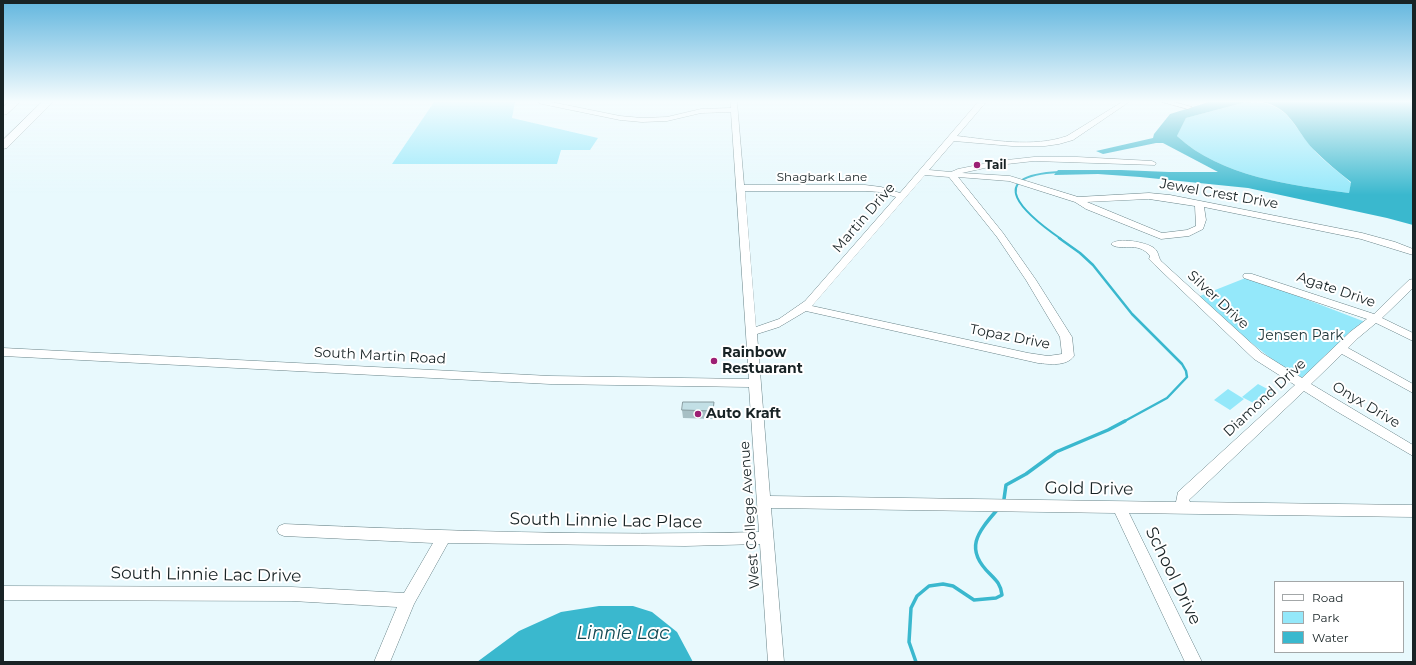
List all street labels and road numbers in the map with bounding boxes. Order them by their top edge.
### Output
street label: Shagbark Lane [777,170,867,184]
street label: Jewel Crest Drive [1158,175,1280,213]
street label: Martin Drive [829,180,899,256]
street label: Silver Drive [1184,267,1252,333]
street label: Agate Drive [1294,269,1378,311]
street label: Topaz Drive [969,321,1051,353]
street label: South Martin Road [314,344,446,368]
street label: Diamond Drive [1220,356,1310,440]
street label: Onyx Drive [1329,378,1403,432]
street label: West College Avenue [736,440,764,590]
street label: Gold Drive [1044,478,1134,500]
street label: South Linnie Lac Place [509,509,703,533]
street label: School Drive [1141,524,1205,628]
street label: South Linnie Lac Drive [110,563,302,587]

